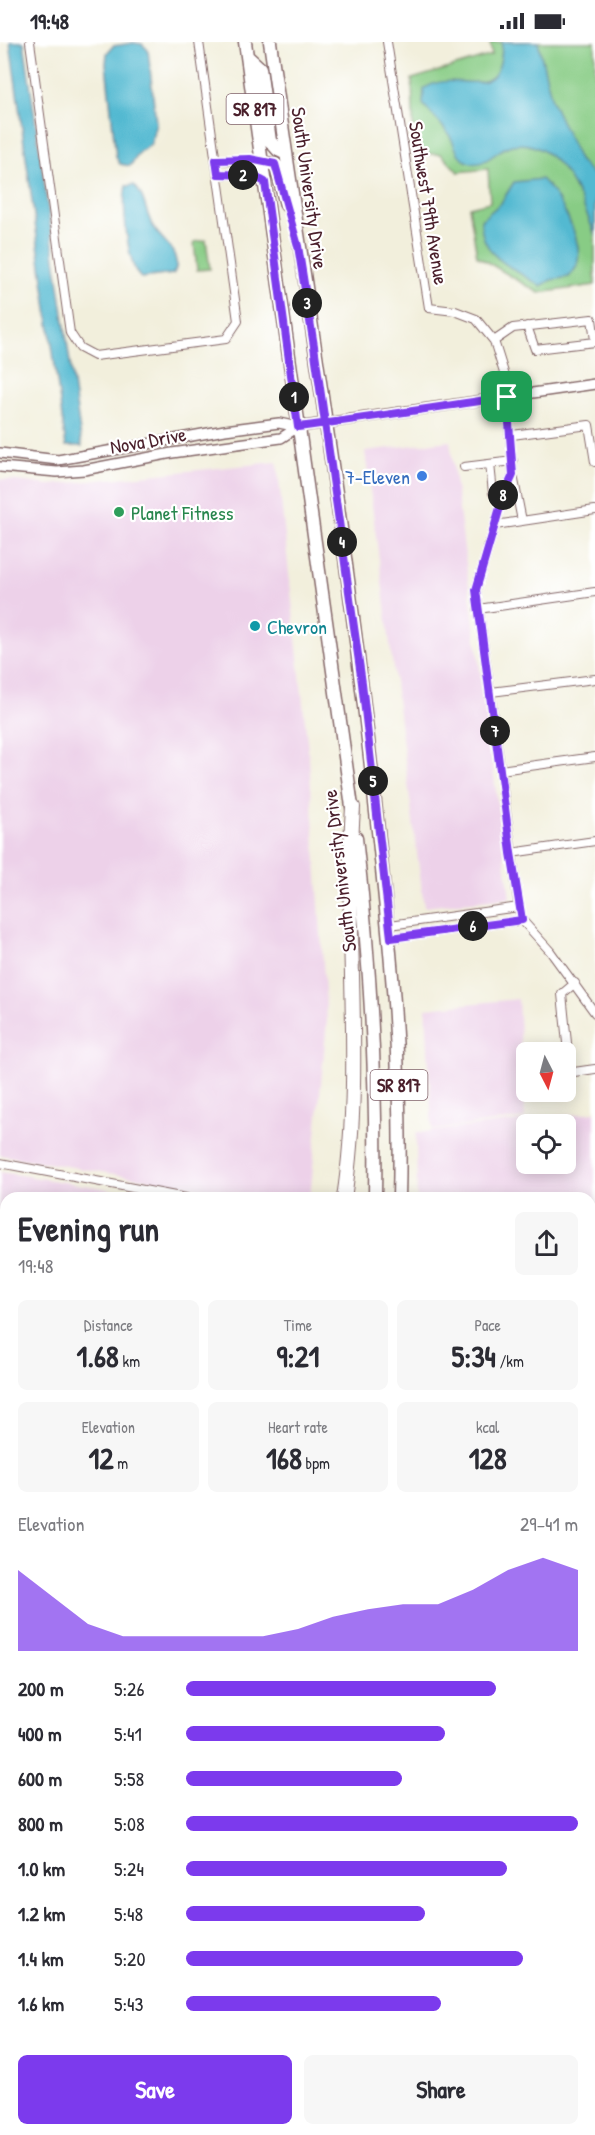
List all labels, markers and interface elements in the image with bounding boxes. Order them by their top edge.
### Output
text: 19:48 [30,6,69,36]
road number: SR 817 [226,94,284,124]
street label: South University Drive [285,105,335,271]
street label: Southwest 79th Avenue [403,120,455,287]
pin: 2 [228,160,258,190]
text: 2 [239,164,247,186]
pin: 3 [292,288,322,318]
text: 3 [303,292,311,314]
pin [481,371,532,422]
icon: arrive [490,380,523,413]
pin: 1 [279,382,309,412]
text: 1 [291,386,297,408]
street label: Nova Drive [108,420,188,460]
place label: 7-Eleven [345,463,410,490]
marker: 7-Eleven [415,469,429,483]
pin: 8 [488,480,518,510]
text: 8 [500,484,506,506]
place label: Planet Fitness [131,499,234,526]
marker: Planet Fitness [112,505,126,519]
pin: 4 [327,527,357,557]
text: 4 [339,531,345,553]
place label: Chevron [267,613,327,640]
marker: Chevron [248,619,262,633]
pin: 7 [480,716,510,746]
text: 7 [491,720,499,742]
pin: 5 [358,766,388,796]
text: 5 [370,770,376,792]
street label: South University Drive [316,788,362,954]
pin: 6 [458,911,488,941]
text: 6 [470,915,476,937]
north arrow [516,1042,576,1102]
map controls [516,1042,576,1174]
road number: SR 817 [370,1070,428,1100]
button: locate [516,1114,576,1174]
text: Evening run [18,1207,159,1251]
button: share [515,1212,578,1275]
text: 19:48 [18,1252,53,1279]
text: Distance [84,1314,133,1336]
text: Time [284,1314,312,1336]
text: Pace [474,1314,501,1336]
text: 1.68 [77,1336,119,1376]
text: 9:21 [277,1336,319,1376]
text: 5:34 [452,1336,496,1376]
text: km [119,1350,140,1372]
text: /km [496,1350,524,1372]
text: Elevation [82,1416,135,1438]
text: Heart rate [268,1416,328,1438]
text: kcal [476,1416,499,1438]
text: 12 [89,1438,114,1478]
text: 168 [266,1438,302,1478]
text: 128 [469,1438,507,1478]
text: m [114,1452,128,1474]
text: bpm [302,1452,330,1474]
text: Elevation [18,1510,84,1537]
text: 29–41 m [520,1510,578,1537]
text: 200 m [18,1675,63,1702]
text: 5:26 [114,1675,144,1702]
text: 400 m [18,1720,62,1747]
text: 5:41 [114,1720,142,1747]
text: 600 m [18,1765,62,1792]
text: 5:58 [114,1765,144,1792]
text: 800 m [18,1810,63,1837]
text: 5:08 [114,1810,145,1837]
text: 1.0 km [18,1855,65,1882]
text: 5:24 [114,1855,144,1882]
text: 1.2 km [18,1900,65,1927]
text: 5:48 [114,1900,143,1927]
text: 1.4 km [18,1945,64,1972]
text: 5:20 [114,1945,145,1972]
text: 1.6 km [18,1990,64,2017]
text: 5:43 [114,1990,144,2017]
button: Save [18,2055,292,2124]
button: Share [304,2055,578,2124]

